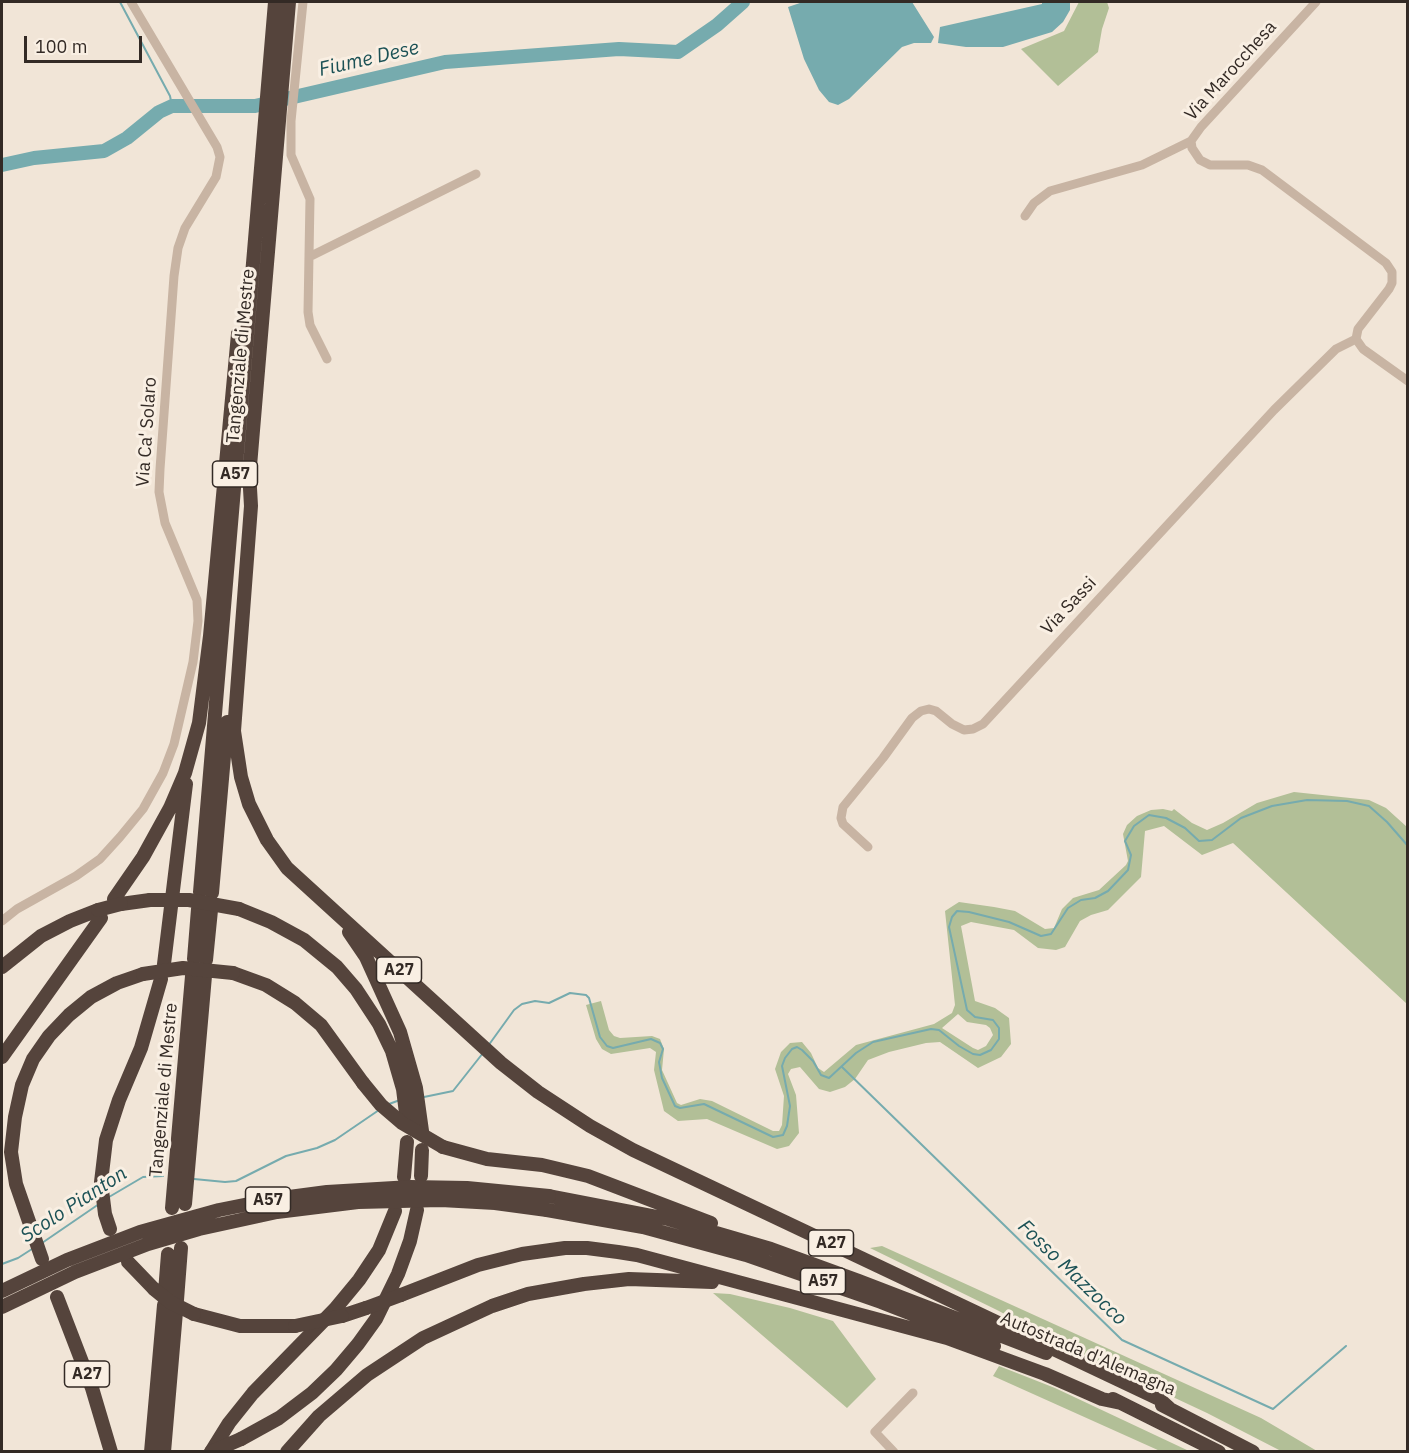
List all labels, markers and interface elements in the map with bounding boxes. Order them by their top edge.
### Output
street label: Via Marocchesa [1181,17,1281,125]
scale bar [27,24,146,62]
text: 100 m [35,35,87,58]
water label: Fiume Dese [317,36,421,82]
street label: Tangenziale di Mestre [223,268,259,444]
street label: Via Ca' Solaro [132,376,162,488]
road number: A57 [212,461,258,487]
street label: Via Sassi [1037,573,1101,639]
road number: A27 [376,957,422,983]
street label: Tangenziale di Mestre [146,1002,182,1178]
water label: Scolo Pianton [16,1162,132,1248]
road number: A57 [246,1187,290,1213]
water label: Fosso Mazzocco [1013,1215,1131,1331]
road number: A27 [808,1230,854,1256]
road number: A57 [800,1268,846,1294]
street label: Autostrada d'Alemagna [997,1307,1179,1401]
road number: A27 [64,1361,110,1387]

